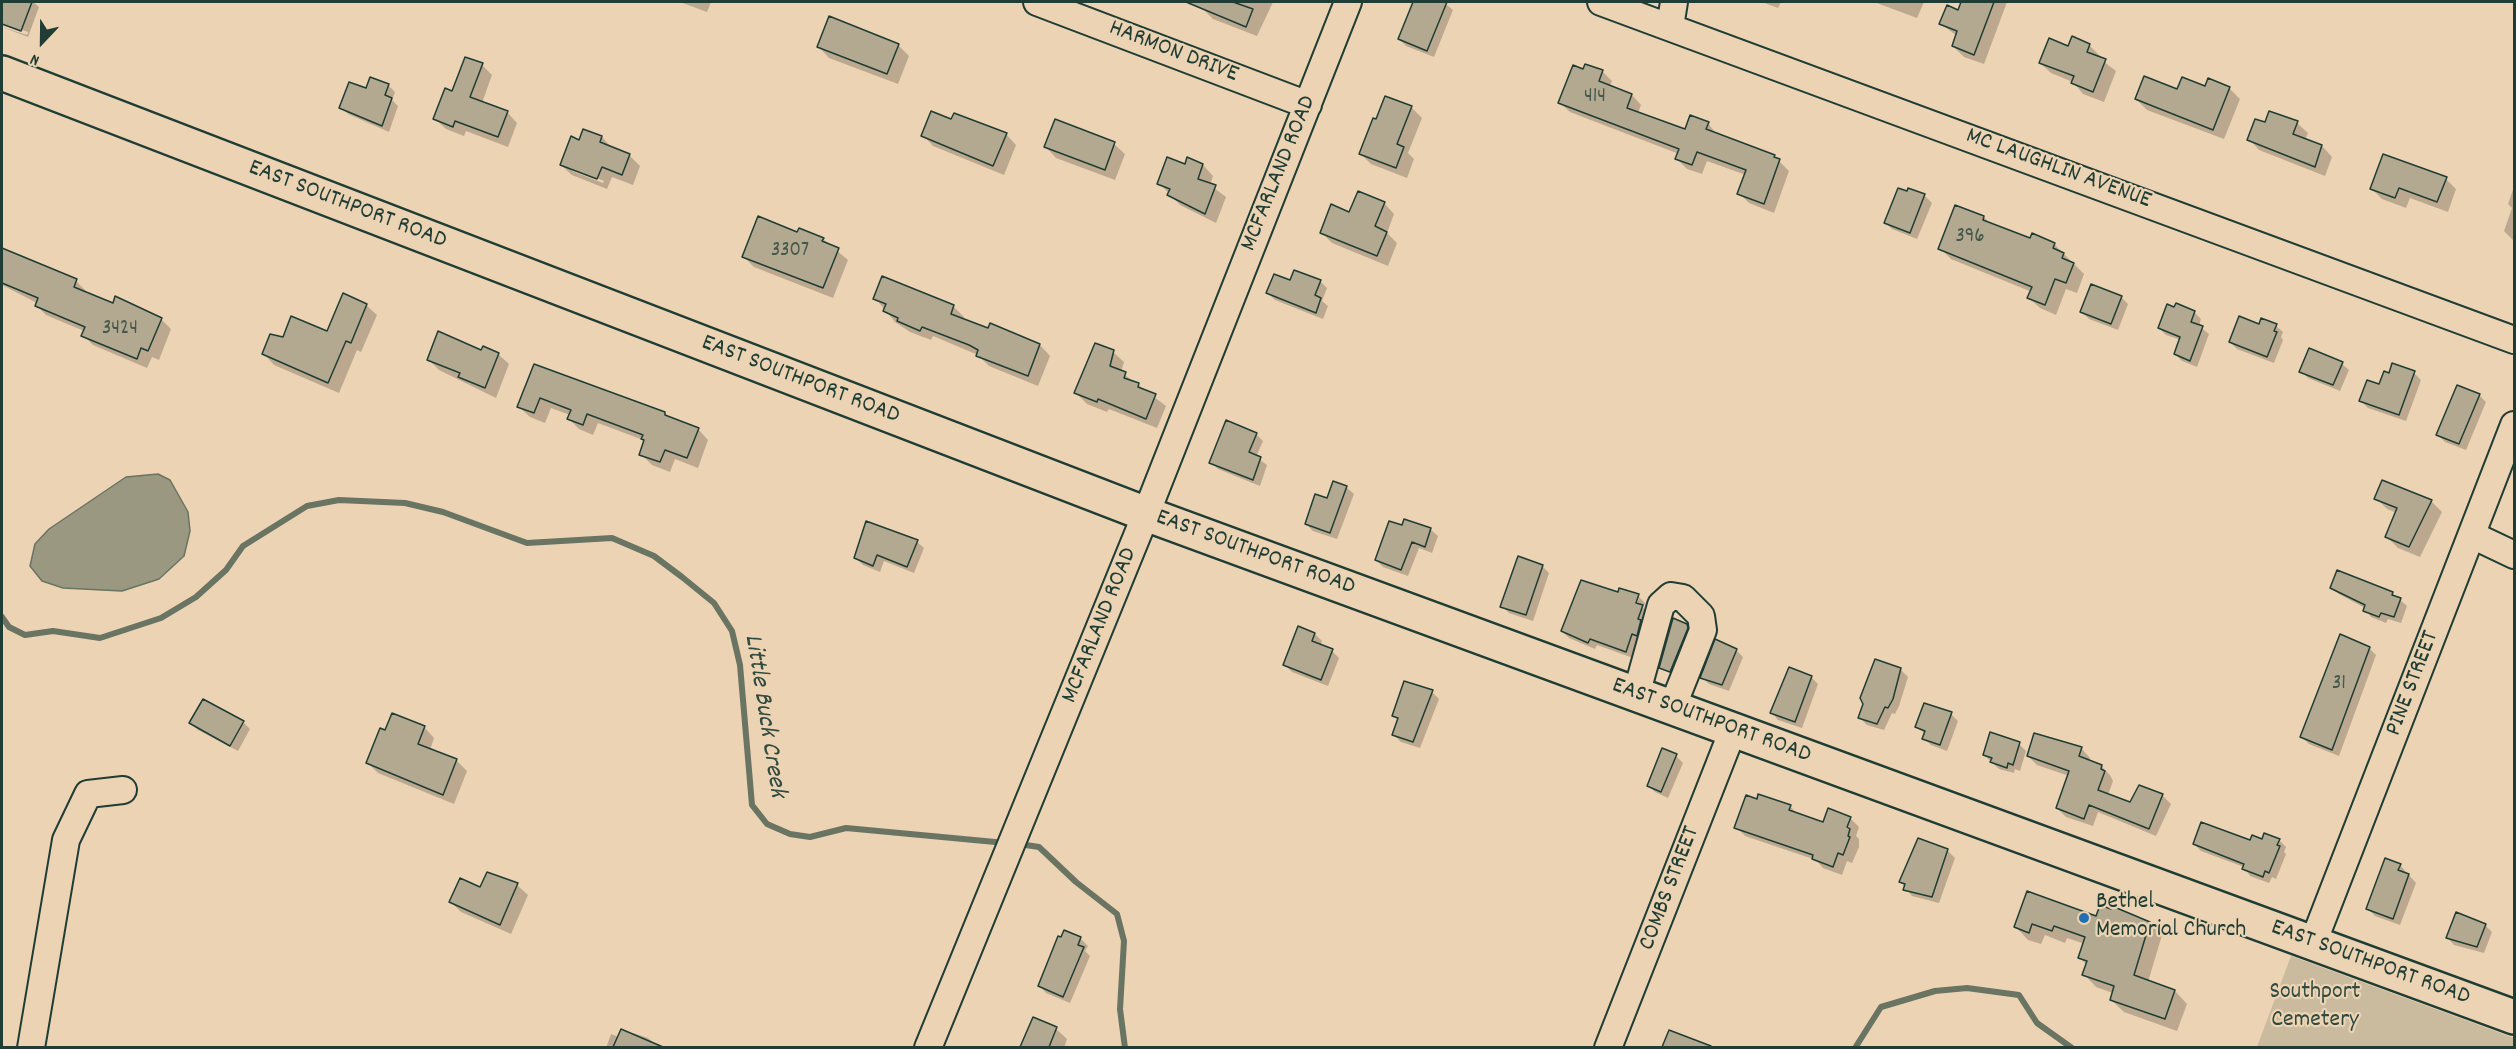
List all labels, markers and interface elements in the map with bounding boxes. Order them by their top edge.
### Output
north arrow [12,12,72,72]
street label: HARMON DRIVE [1104,15,1242,91]
text: N [27,47,43,71]
house number: 414 [1584,85,1606,111]
street label: MCFARLAND ROAD [1236,92,1324,256]
street label: MC LAUGHLIN AVENUE [1962,123,2154,217]
street label: EAST SOUTHPORT ROAD [244,155,450,257]
house number: 396 [1955,225,1985,251]
house number: 3307 [771,239,809,265]
house number: 3424 [102,317,138,343]
street label: EAST SOUTHPORT ROAD [697,330,903,432]
street label: EAST SOUTHPORT ROAD [1151,505,1359,603]
street label: MCFARLAND ROAD [1057,544,1145,708]
street label: PINE STREET [2381,628,2447,740]
water label: Little Buck Creek [735,632,791,800]
house number: 31 [2332,672,2346,698]
street label: EAST SOUTHPORT ROAD [1607,673,1815,771]
street label: COMBS STREET [1634,823,1708,955]
place label: Bethel Memorial Church [2096,890,2246,946]
marker: Bethel Memorial Church [2077,911,2091,925]
street label: EAST SOUTHPORT ROAD [2266,915,2474,1013]
park label: Southport Cemetery [2270,980,2360,1036]

